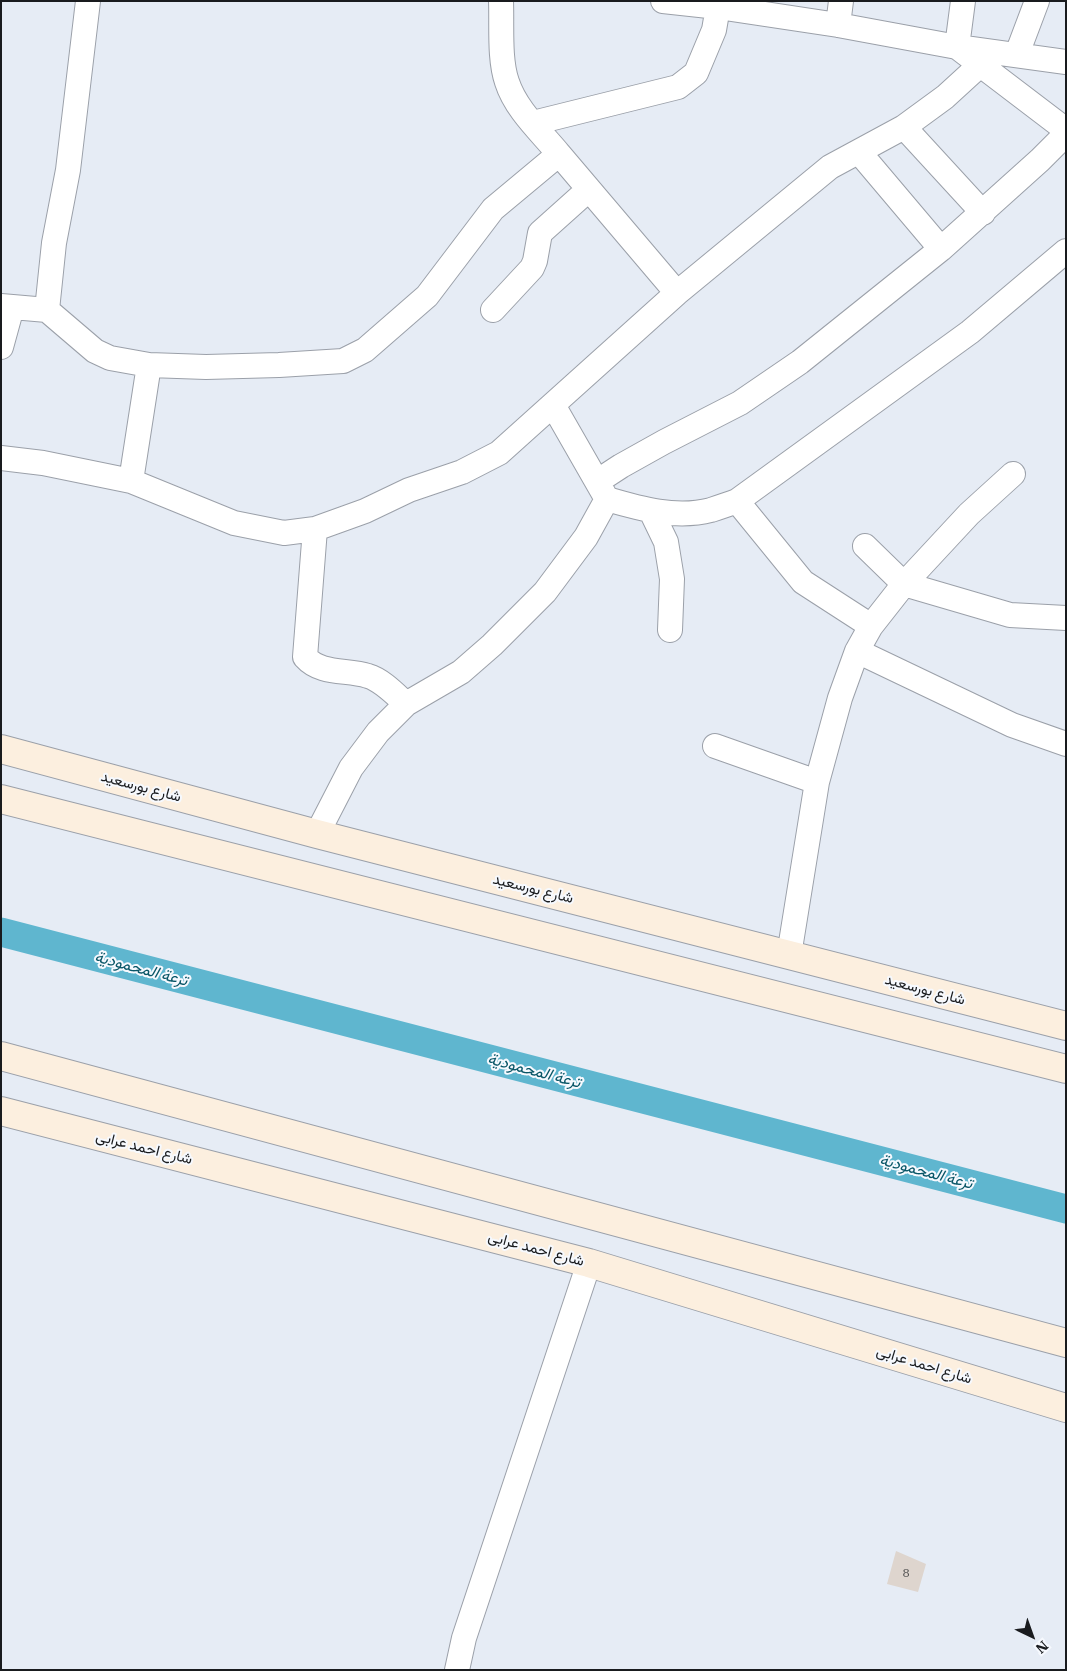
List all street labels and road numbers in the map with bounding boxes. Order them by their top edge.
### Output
street label: شارع بورسعيد [99,768,183,806]
street label: شارع بورسعيد [491,870,575,908]
street label: شارع بورسعيد [883,971,967,1009]
street label: شارع احمد عرابى [94,1127,194,1169]
street label: شارع احمد عرابى [486,1228,586,1270]
street label: شارع احمد عرابى [874,1342,974,1388]

